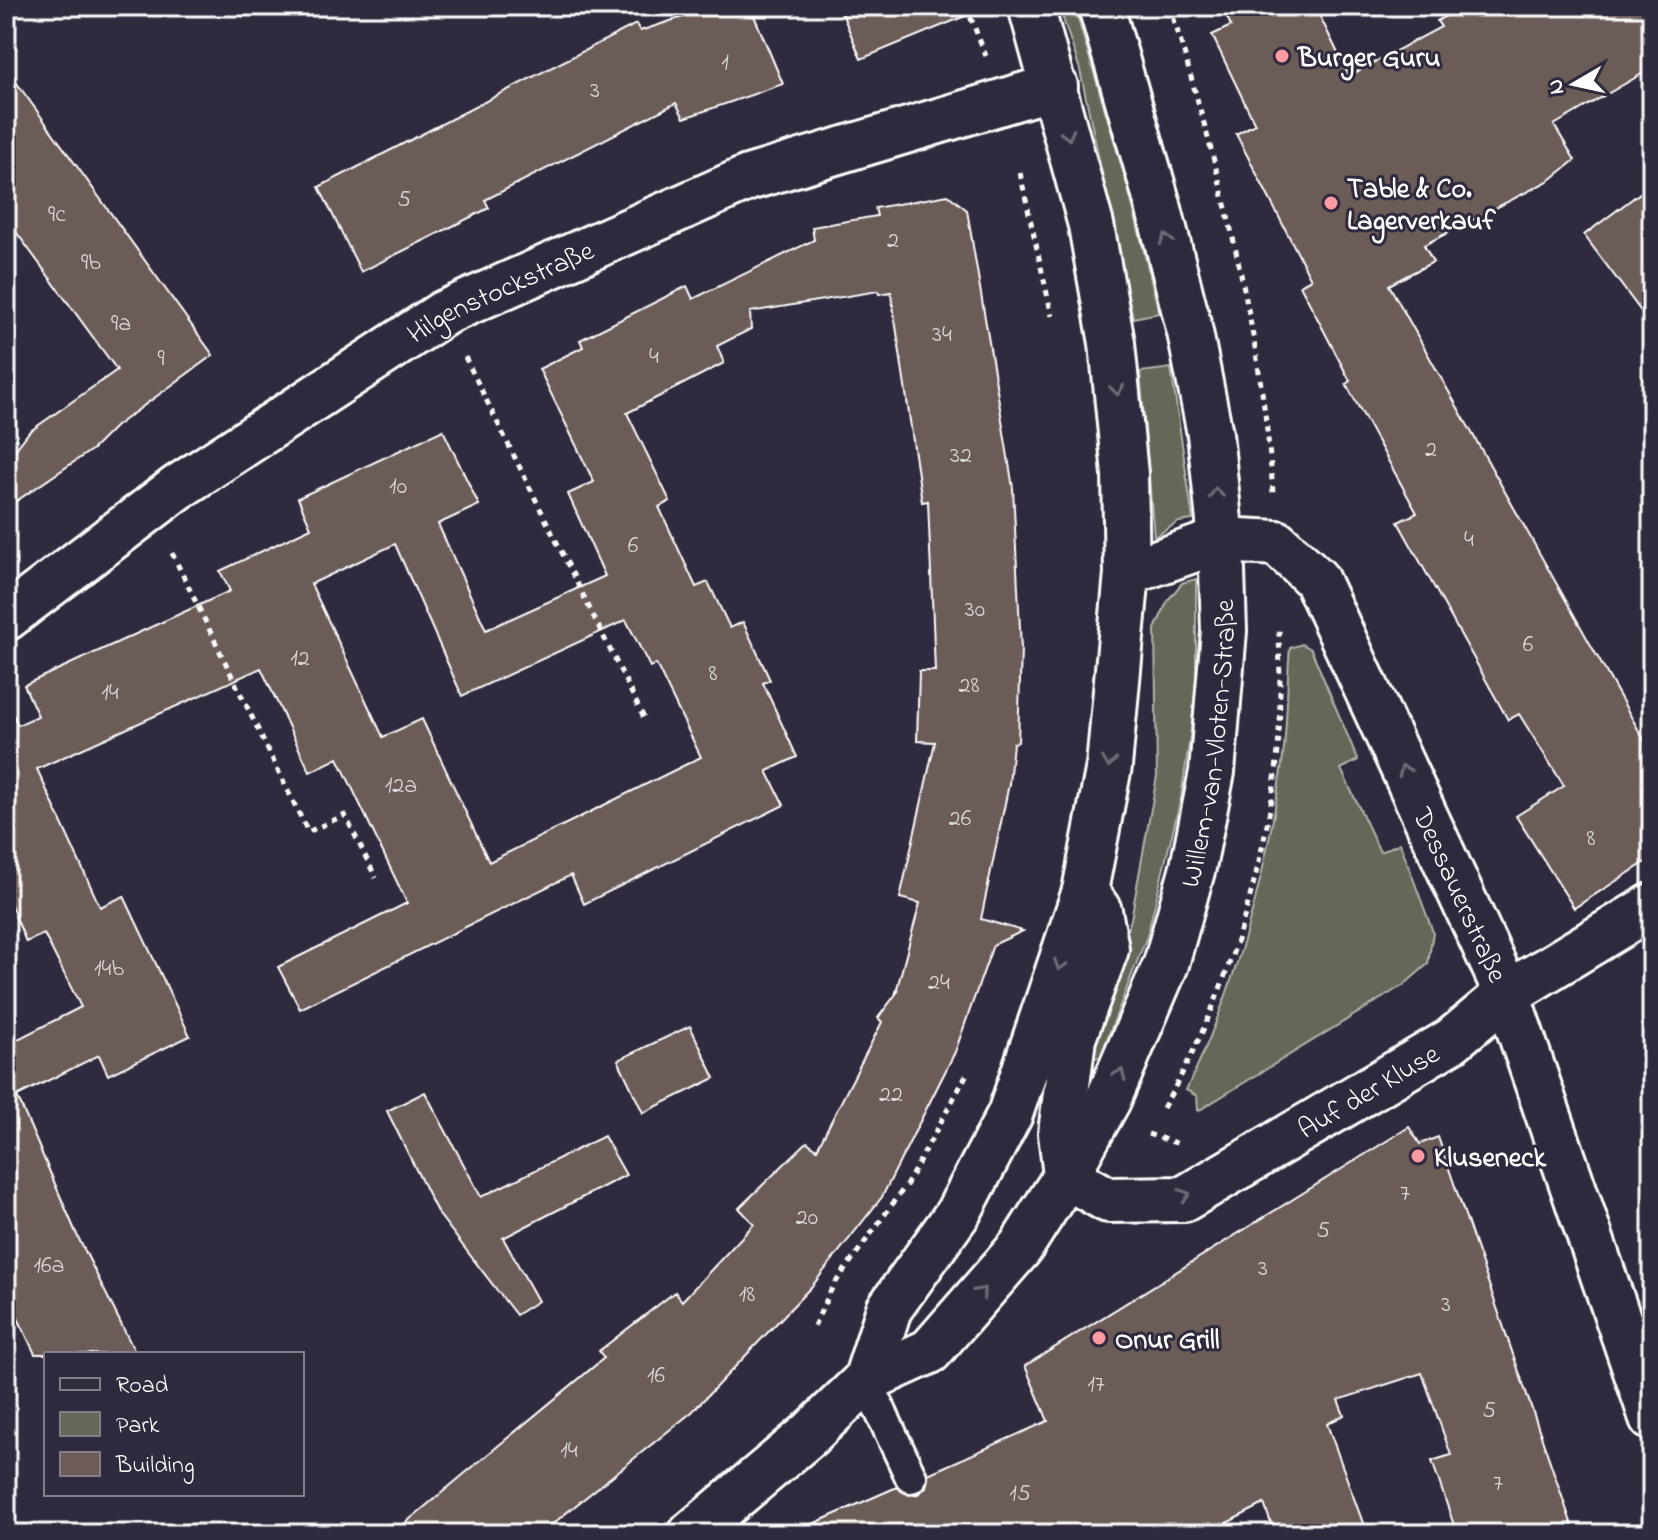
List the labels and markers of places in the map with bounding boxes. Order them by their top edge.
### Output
place label: Burger Guru [1296,39,1440,81]
marker: Burger Guru [1273,47,1291,65]
place label: Table & Co. Lagerverkauf [1347,170,1496,244]
marker: Table & Co. Lagerverkauf [1322,194,1340,212]
place label: Kluseneck [1434,1139,1547,1180]
marker: Kluseneck [1409,1147,1427,1165]
place label: Onur Grill [1115,1321,1220,1362]
marker: Onur Grill [1090,1329,1108,1347]

